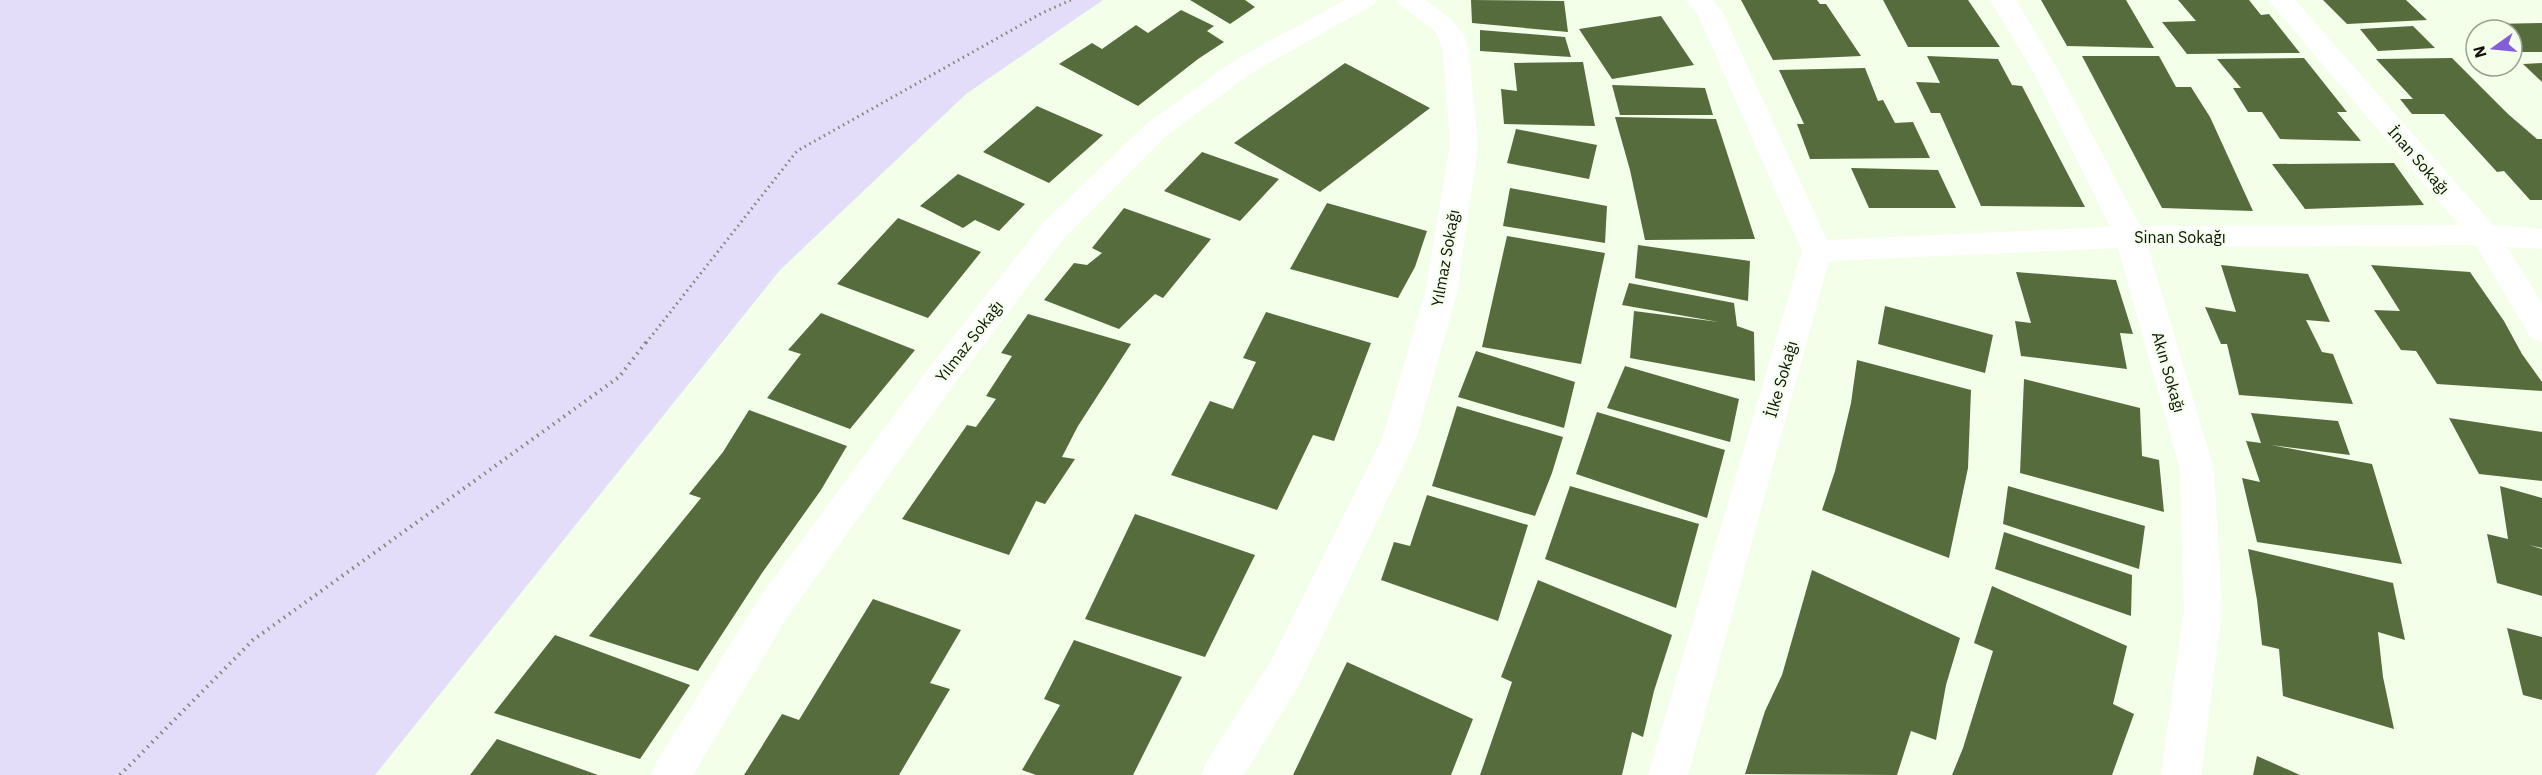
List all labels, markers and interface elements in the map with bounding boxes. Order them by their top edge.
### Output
north arrow [2464,18,2524,78]
text: N [2468,44,2491,60]
street label: İnan Sokağı [2384,122,2454,198]
street label: Yılmaz Sokağı [1427,208,1463,308]
street label: Sinan Sokağı [2134,227,2226,247]
street label: Yılmaz Sokağı [931,296,1007,386]
street label: Akın Sokağı [2148,329,2190,415]
street label: İlke Sokağı [1760,338,1802,420]

